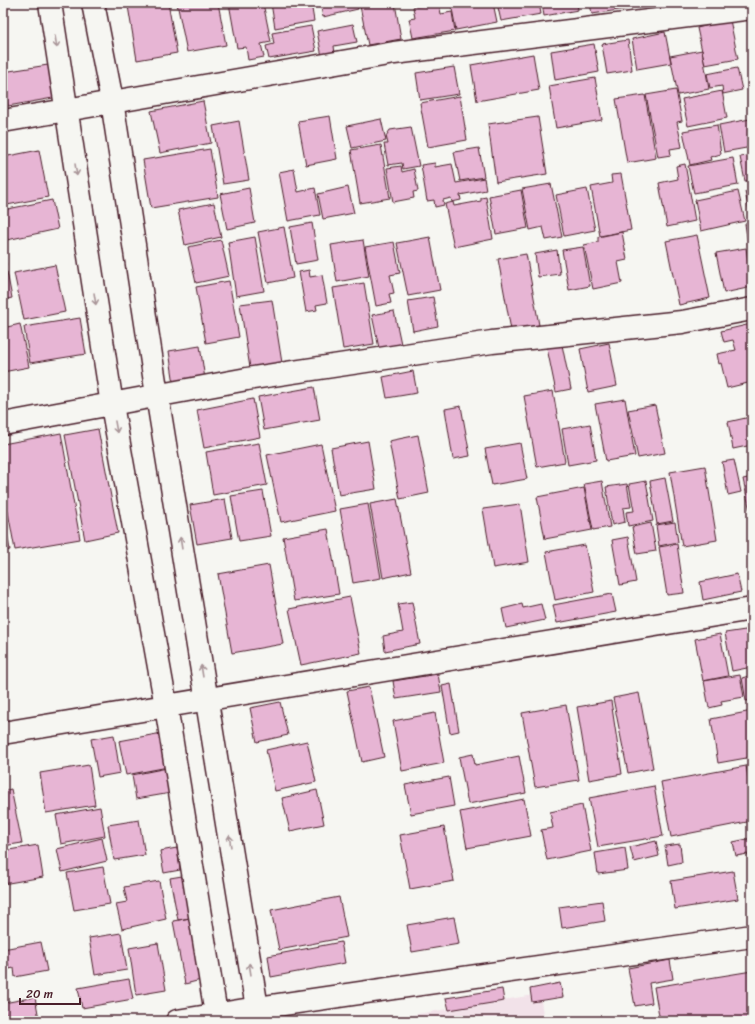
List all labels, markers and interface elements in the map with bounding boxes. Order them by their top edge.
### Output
one-way arrow [52,35,60,48]
one-way arrow [72,163,80,176]
one-way arrow [91,292,99,305]
one-way arrow [112,420,120,433]
one-way arrow [177,537,185,550]
one-way arrow [198,665,206,678]
one-way arrow [226,835,234,848]
one-way arrow [246,963,254,976]
scale bar [20,980,80,1006]
text: 20 m [26,983,53,1005]

